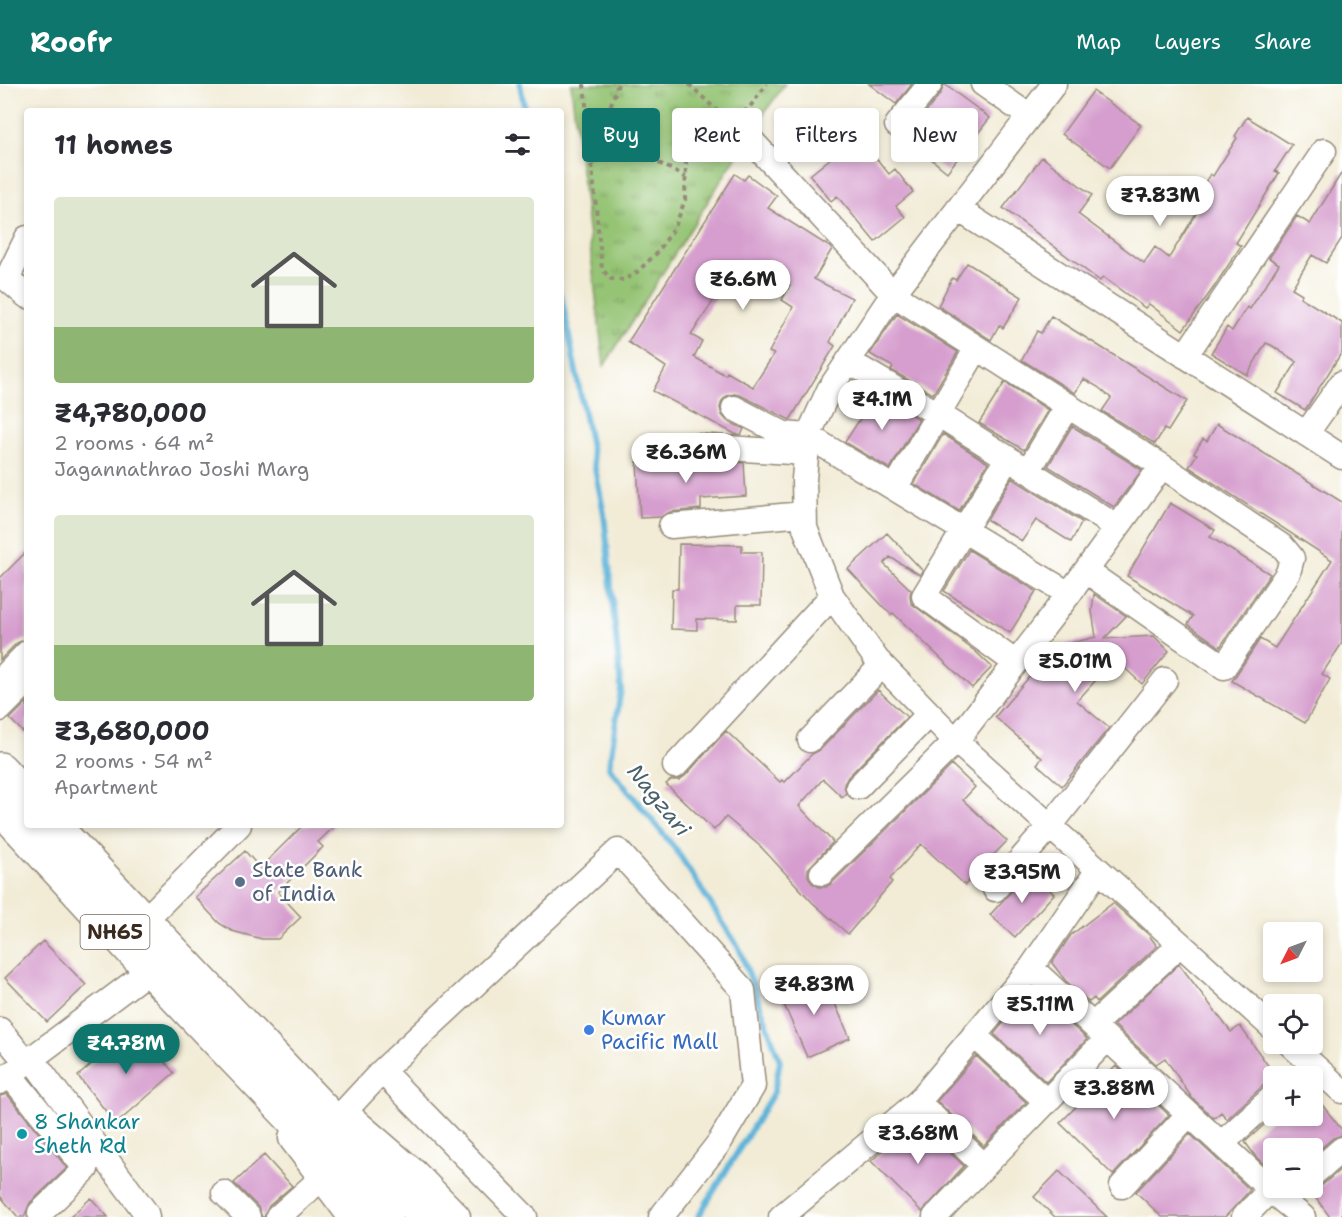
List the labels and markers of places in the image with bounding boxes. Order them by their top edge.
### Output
pin: ₹7.83M [1111,176,1209,227]
pin: ₹6.6M [701,260,785,311]
pin: ₹4.1M [840,380,924,431]
pin: ₹6.36M [637,433,735,484]
pin: ₹5.01M [1026,642,1124,693]
pin: ₹3.95M [973,853,1071,904]
place label: State Bank of India [252,856,363,908]
marker: State Bank of India [233,875,247,889]
pin: ₹4.83M [765,965,863,1016]
pin: ₹5.11M [991,985,1089,1036]
place label: Kumar Pacific Mall [601,1004,719,1056]
marker: Kumar Pacific Mall [582,1023,596,1037]
pin: ₹4.78M [77,1024,175,1075]
pin: ₹3.88M [1065,1069,1163,1120]
place label: 8 Shankar Sheth Rd [34,1108,140,1160]
pin: ₹3.68M [869,1114,967,1165]
marker: 8 Shankar Sheth Rd [15,1127,29,1141]

